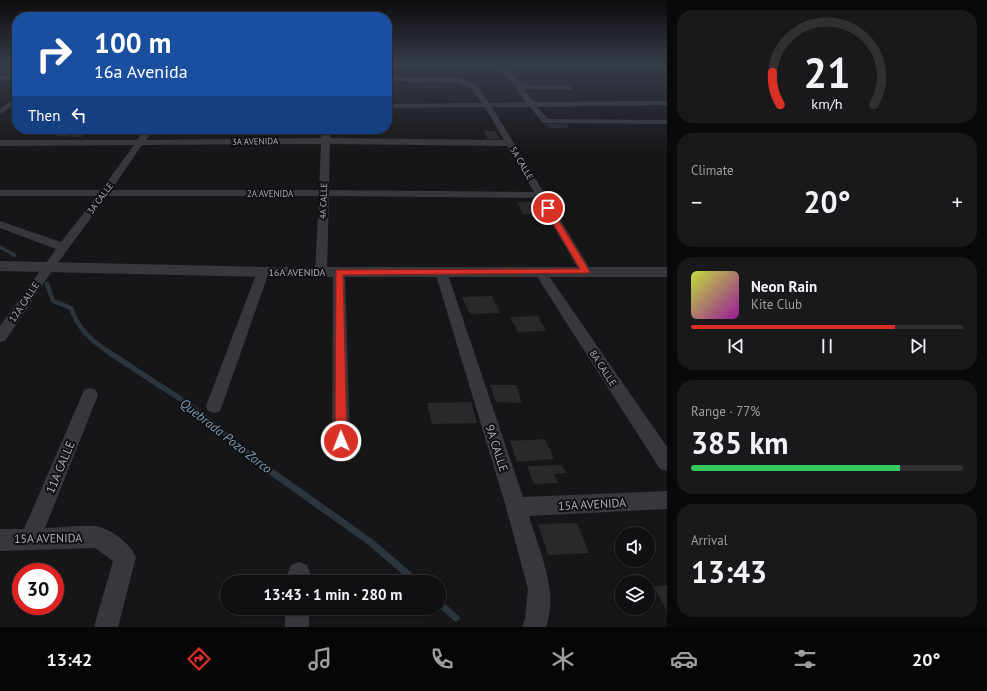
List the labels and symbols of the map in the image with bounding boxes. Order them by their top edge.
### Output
street label: 3A AVENIDA [232,135,279,147]
street label: 5A CALLE [508,144,536,182]
street label: 3A CALLE [85,180,115,216]
street label: 4A CALLE [317,182,329,219]
street label: 2A AVENIDA [247,188,294,199]
pin [531,191,565,225]
street label: 16A AVENIDA [269,266,326,279]
street label: 12A CALLE [6,279,42,325]
street label: 8A CALLE [587,347,619,389]
water label: Quebrada Pozo Zarco [177,395,276,477]
position arrow [320,420,362,462]
street label: 9A CALLE [482,423,512,473]
street label: 11A CALLE [42,439,78,495]
street label: 15A AVENIDA [558,495,626,513]
street label: 15A AVENIDA [14,530,82,546]
speed limit sign: 30 [12,563,64,615]

